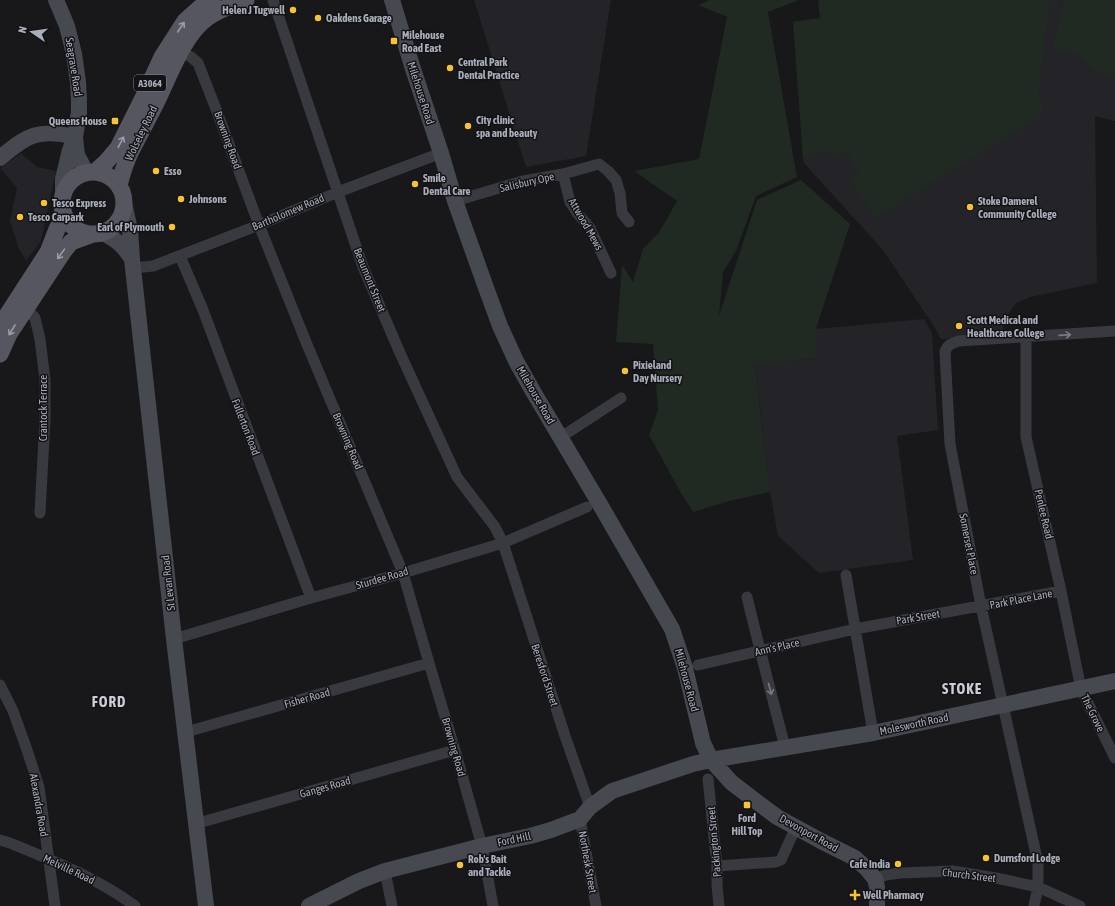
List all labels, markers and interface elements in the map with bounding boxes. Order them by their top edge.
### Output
place label: Helen J Tugwell [222,4,286,16]
marker: Helen J Tugwell [288,5,298,15]
north arrow [12,12,52,52]
place label: Oakdens Garage [326,12,392,24]
marker: Oakdens Garage [313,13,323,23]
one-way arrow [177,22,185,33]
text: N [16,25,29,34]
place label: Milehouse Road East [402,29,444,54]
marker: Milehouse Road East [389,36,399,46]
street label: Seagrave Road [63,37,85,97]
place label: Central Park Dental Practice [458,56,520,81]
street label: Milehouse Road [405,60,437,126]
marker: Central Park Dental Practice [445,63,455,73]
road number: A3064 [134,75,166,91]
street label: Wolseley Road [123,104,159,162]
street label: Browning Road [212,110,244,170]
place label: City clinic spa and beauty [476,114,538,139]
place label: Queens House [49,115,107,127]
marker: Queens House [110,116,120,126]
marker: City clinic spa and beauty [463,121,473,131]
one-way arrow [117,136,125,148]
place label: Esso [164,165,182,177]
marker: Esso [151,166,161,176]
street label: Salisbury Ope [499,170,555,194]
place label: Smile Dental Care [423,172,471,197]
marker: Smile Dental Care [410,179,420,189]
street label: Bartholomew Road [250,191,326,233]
place label: Johnsons [188,193,227,205]
marker: Johnsons [176,194,186,204]
place label: Stoke Damerel Community College [978,195,1057,220]
street label: Attwood Mews [566,196,606,252]
place label: Tesco Express [52,197,106,209]
marker: Tesco Express [39,198,49,208]
marker: Stoke Damerel Community College [965,202,975,212]
place label: Tesco Carpark [28,211,84,223]
marker: Tesco Carpark [15,212,25,222]
place label: Earl of Plymouth [97,221,164,233]
marker: Earl of Plymouth [167,222,177,232]
street label: Beaumont Street [352,246,388,314]
one-way arrow [57,249,65,260]
place label: Scott Medical and Healthcare College [967,314,1044,339]
marker: Scott Medical and Healthcare College [954,321,964,331]
one-way arrow [7,324,15,336]
one-way arrow [1058,331,1071,338]
place label: Pixieland Day Nursery [633,359,682,384]
street label: Milehouse Road [515,364,557,426]
marker: Pixieland Day Nursery [620,366,630,376]
street label: Crantock Terrace [37,375,49,441]
street label: Fullerton Road [230,397,262,457]
street label: Browning Road [331,411,365,471]
street label: Penlee Road [1032,488,1056,540]
street label: Somerset Place [957,512,981,576]
street label: St Levan Road [159,555,177,611]
street label: Sturdee Road [354,565,410,591]
street label: Park Place Lane [989,587,1053,611]
street label: Park Street [895,607,941,627]
street label: Ann's Place [753,636,801,658]
street label: Beresford Street [529,642,561,708]
street label: Milehouse Road [673,647,701,713]
district label: STOKE [942,680,982,697]
one-way arrow [767,682,774,695]
street label: Fisher Road [283,686,331,710]
street label: The Grove [1079,692,1107,734]
district label: FORD [92,693,126,710]
street label: Molesworth Road [879,711,949,737]
street label: Browning Road [440,716,468,778]
street label: Alexandra Road [28,773,50,837]
street label: Ganges Road [298,774,352,800]
marker: Ford Hill Top [742,800,752,810]
street label: Packington Street [705,806,723,878]
place label: Ford Hill Top [732,812,762,837]
street label: Devonport Road [778,812,840,854]
street label: Ford Hill [496,830,532,848]
street label: Northesk Street [577,830,599,894]
street label: Melville Road [41,852,97,886]
place label: Durnsford Lodge [994,852,1060,864]
place label: Rob's Bait and Tackle [468,853,511,878]
marker: Durnsford Lodge [981,853,991,863]
place label: Cafe India [849,858,890,870]
marker: Cafe India [893,859,903,869]
marker: Rob's Bait and Tackle [455,860,465,870]
street label: Church Street [942,866,996,884]
place label: Well Pharmacy [862,889,924,901]
marker: Well Pharmacy [850,890,860,900]

